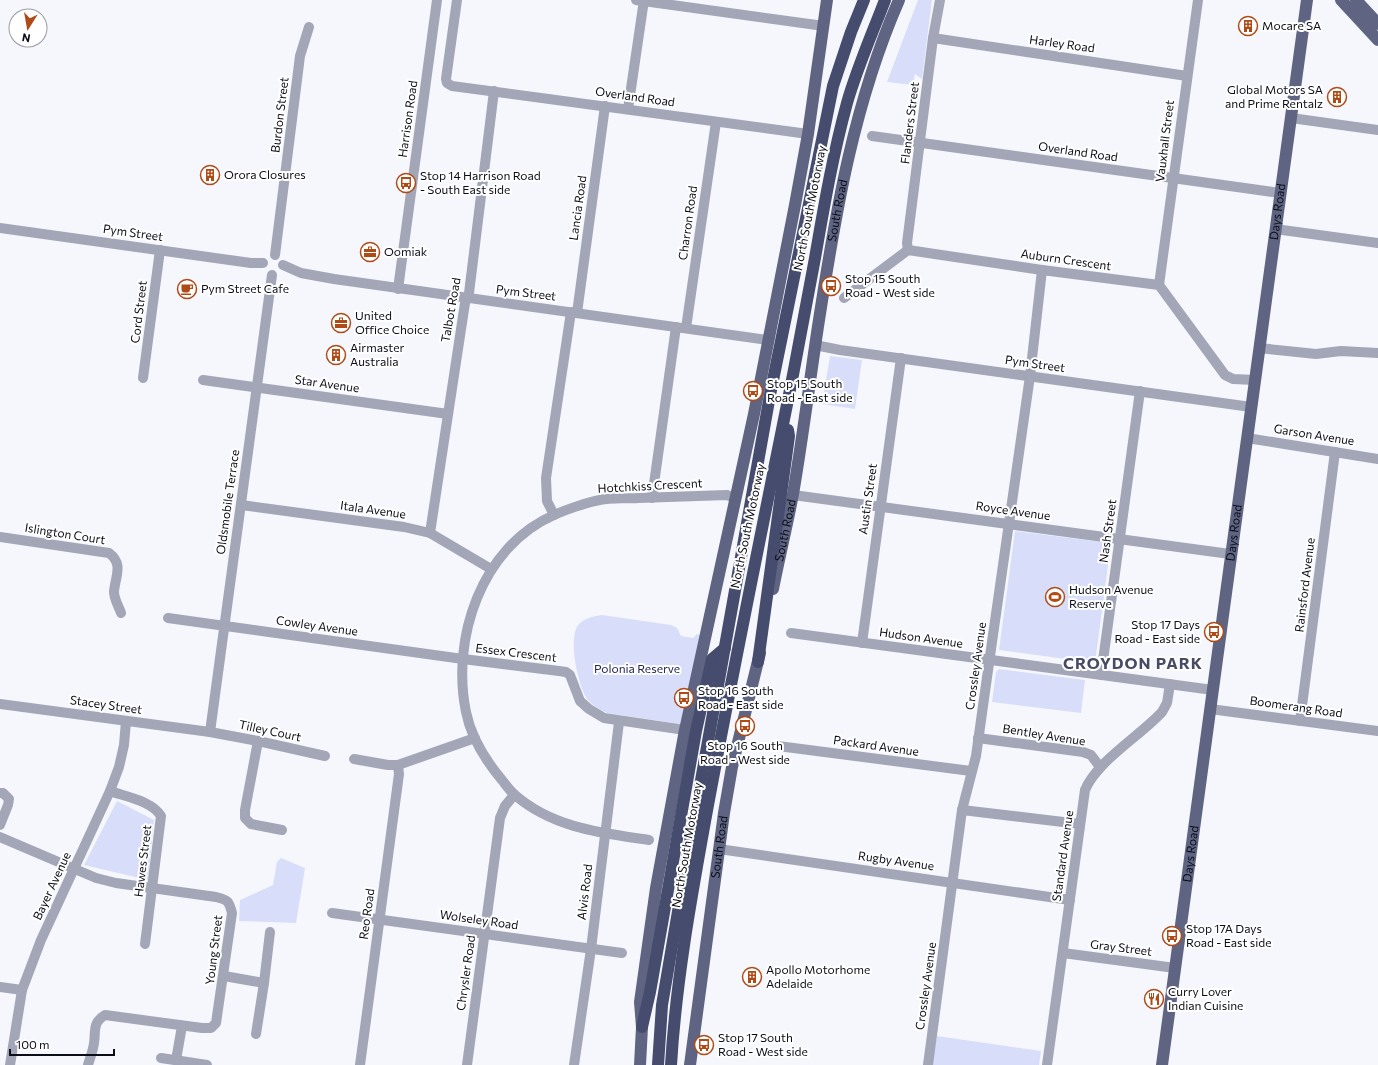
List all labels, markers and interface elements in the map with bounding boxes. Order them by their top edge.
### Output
north arrow [8,8,48,48]
building icon: Mocare SA [1237,15,1259,37]
place label: Mocare SA [1262,18,1321,32]
text: N [21,31,31,45]
street label: Harley Road [1029,31,1096,55]
street label: Burdon Street [267,76,291,154]
street label: Harrison Road [395,79,419,158]
street label: Flanders Street [897,81,921,165]
place label: Global Motors SA and Prime Rentalz [1225,82,1323,110]
street label: Overland Road [594,83,676,109]
building icon: Global Motors SA and Prime Rentalz [1326,86,1348,108]
street label: Vauxhall Street [1152,99,1176,183]
street label: Overland Road [1037,138,1119,164]
street label: North South Motorway [790,144,828,272]
building icon: Orora Closures [199,164,221,186]
place label: Orora Closures [224,167,306,181]
place label: Stop 14 Harrison Road - South East side [420,168,541,196]
bus stop icon: Stop 14 Harrison Road - South East side [395,172,417,194]
street label: Lancia Road [566,174,589,241]
street label: South Road [824,178,849,243]
street label: Days Road [1266,182,1287,241]
street label: Charron Road [675,185,699,261]
street label: Pym Street [102,221,164,243]
office icon: Oomiak [359,241,381,263]
place label: Oomiak [384,244,428,258]
street label: Auburn Crescent [1020,246,1112,272]
place label: Stop 15 South Road - West side [845,271,935,299]
bus stop icon: Stop 15 South Road - West side [820,275,842,297]
street label: Talbot Road [437,276,463,343]
cafe icon: Pym Street Cafe [176,278,198,300]
street label: Cord Street [127,280,149,344]
place label: Pym Street Cafe [201,281,289,295]
street label: Pym Street [495,281,557,303]
place label: United Office Choice [355,308,429,336]
office icon: United Office Choice [330,312,352,334]
place label: Airmaster Australia [350,340,404,368]
building icon: Airmaster Australia [325,344,347,366]
street label: Pym Street [1004,352,1066,374]
street label: Star Avenue [294,372,360,394]
place label: Stop 15 South Road - East side [767,376,853,404]
bus stop icon: Stop 15 South Road - East side [742,380,764,402]
street label: Garson Avenue [1273,421,1355,447]
street label: Oldsmobile Terrace [213,448,241,555]
street label: North South Motorway [727,462,767,590]
street label: Austin Street [855,462,879,535]
street label: Hotchkiss Crescent [597,475,703,495]
street label: Itala Avenue [339,497,407,521]
street label: South Road [771,498,798,563]
street label: Royce Avenue [975,498,1051,522]
street label: Nash Street [1096,498,1118,563]
street label: Days Road [1222,504,1244,562]
street label: Islington Court [24,520,106,546]
street label: Rainsford Avenue [1291,537,1317,633]
place label: Hudson Avenue Reserve [1069,582,1153,610]
sports icon: Hudson Avenue Reserve [1044,586,1066,608]
street label: Cowley Avenue [275,612,359,638]
place label: Stop 17 Days Road - East side [1114,617,1200,645]
street label: Crossley Avenue [962,621,988,711]
bus stop icon: Stop 17 Days Road - East side [1203,621,1225,643]
street label: Hudson Avenue [878,624,964,650]
street label: Essex Crescent [475,640,558,664]
district label: CROYDON PARK [1063,653,1203,672]
park label: Polonia Reserve [594,661,680,675]
place label: Stop 16 South Road - East side [698,683,784,711]
bus stop icon: Stop 16 South Road - East side [673,687,695,709]
street label: Stacey Street [69,692,143,716]
street label: Boomerang Road [1249,693,1343,719]
bus stop icon: Stop 16 South Road - West side [734,715,756,737]
street label: Tilley Court [238,717,303,743]
street label: Bentley Avenue [1002,721,1087,747]
street label: Packard Avenue [832,732,920,758]
place label: Stop 16 South Road - West side [700,738,790,766]
street label: North South Motorway [668,781,704,909]
street label: Standard Avenue [1049,809,1075,902]
street label: South Road [707,815,730,879]
street label: Hawes Street [131,824,153,898]
street label: Days Road [1179,825,1201,883]
street label: Rugby Avenue [857,848,935,872]
street label: Bayer Avenue [29,849,73,922]
street label: Alvis Road [574,863,594,921]
street label: Reo Road [355,887,377,940]
street label: Wolseley Road [439,907,519,931]
street label: Young Street [202,914,224,986]
place label: Stop 17A Days Road - East side [1186,921,1272,949]
bus stop icon: Stop 17A Days Road - East side [1161,925,1183,947]
street label: Chrysler Road [453,934,477,1011]
street label: Gray Street [1089,936,1153,958]
street label: Crossley Avenue [912,941,938,1031]
place label: Apollo Motorhome Adelaide [766,962,870,990]
building icon: Apollo Motorhome Adelaide [741,966,763,988]
place label: Curry Lover Indian Cuisine [1168,984,1243,1012]
restaurant icon: Curry Lover Indian Cuisine [1143,988,1165,1010]
place label: Stop 17 South Road - West side [718,1030,808,1058]
scale bar [10,1031,114,1057]
bus stop icon: Stop 17 South Road - West side [693,1034,715,1056]
text: 100 m [16,1037,50,1051]

